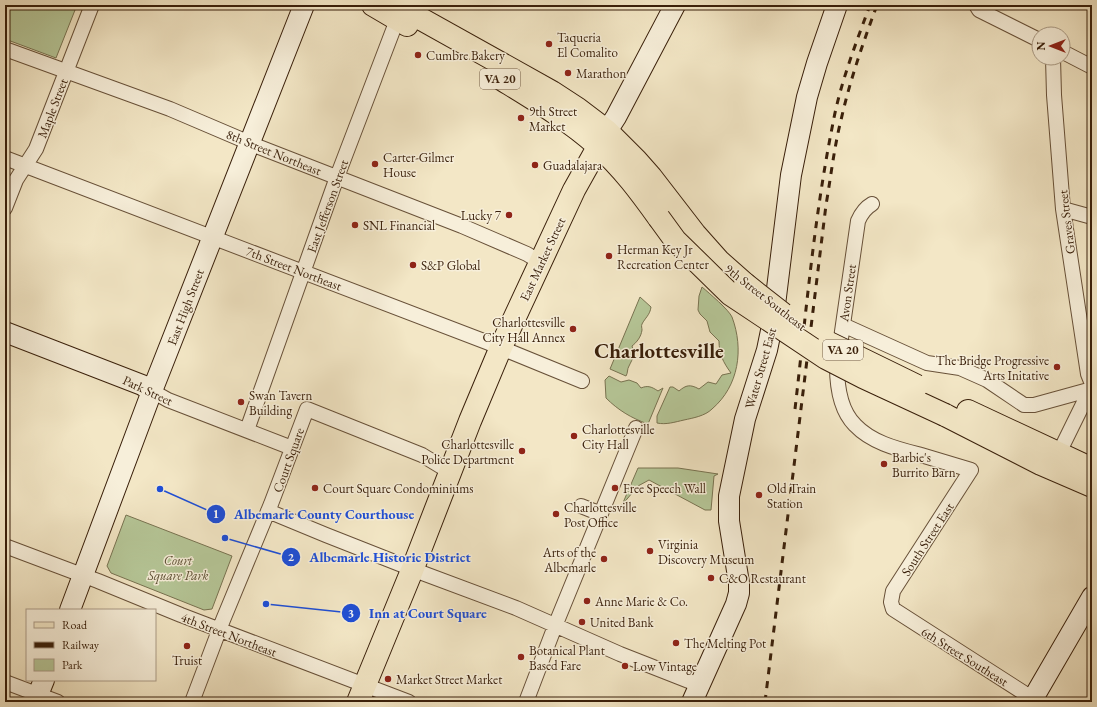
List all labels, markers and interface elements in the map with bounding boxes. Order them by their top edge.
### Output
north arrow [1031,26,1071,66]
place label: Taqueria El Comalito [557,29,618,61]
marker: Taqueria El Comalito [544,39,554,49]
text: N [1034,41,1048,50]
place label: Cumbre Bakery [426,47,505,64]
marker: Cumbre Bakery [413,50,423,60]
place label: Marathon [576,65,626,82]
marker: Marathon [563,68,573,78]
road number: VA 20 [480,69,520,89]
street label: Maple Street [33,76,72,140]
place label: 9th Street Market [529,103,577,135]
marker: 9th Street Market [516,113,526,123]
street label: 8th Street Northeast [224,126,324,179]
place label: Carter-Gilmer House [383,149,455,181]
street label: East Jefferson Street [303,157,352,255]
place label: Guadalajara [543,157,603,174]
marker: Carter-Gilmer House [370,159,380,169]
marker: Guadalajara [530,160,540,170]
street label: Graves Street [1054,189,1079,255]
place label: Lucky 7 [461,207,502,224]
marker: Lucky 7 [504,210,514,220]
street label: East Market Street [516,215,569,304]
place label: SNL Financial [363,217,435,234]
marker: SNL Financial [350,220,360,230]
place label: Herman Key Jr Recreation Center [617,241,709,273]
street label: 7th Street Northeast [244,242,344,295]
marker: Herman Key Jr Recreation Center [604,251,614,261]
place label: S&P Global [421,257,480,274]
marker: S&P Global [408,260,418,270]
street label: 9th Street Southeast [721,260,810,335]
street label: Avon Street [835,263,860,324]
street label: East High Street [163,267,208,348]
place label: Charlottesville City Hall Annex [482,314,565,346]
marker: Charlottesville City Hall Annex [568,324,578,334]
street label: Water Street East [741,326,780,411]
district label: Charlottesville [594,337,724,364]
road number: VA 20 [823,340,863,360]
place label: The Bridge Progressive Arts Initative [936,352,1049,384]
marker: The Bridge Progressive Arts Initative [1052,362,1062,372]
street label: Park Street [120,371,176,409]
place label: Swan Tavern Building [249,387,312,419]
marker: Swan Tavern Building [236,397,246,407]
place label: Charlottesville City Hall [582,421,655,453]
street label: Court Square [269,425,308,495]
marker: Charlottesville City Hall [569,431,579,441]
place label: Charlottesville Police Department [421,436,514,468]
marker: Charlottesville Police Department [517,446,527,456]
place label: Barbie's Burrito Barn [892,449,956,481]
marker: Barbie's Burrito Barn [879,459,889,469]
place label: Court Square Condominiums [323,480,473,497]
place label: Free Speech Wall [623,480,706,497]
place label: Old Train Station [767,480,816,512]
marker: Court Square Condominiums [310,483,320,493]
marker: Free Speech Wall [610,483,620,493]
marker: Old Train Station [754,490,764,500]
place label: Charlottesville Post Office [564,499,637,531]
street label: South Street East [897,499,958,579]
callout: Albemarle County Courthouse [206,501,422,527]
text: Albemarle County Courthouse [233,505,414,523]
text: 1 [213,506,219,522]
marker: Charlottesville Post Office [551,509,561,519]
place label: Virginia Discovery Museum [658,536,754,568]
callout: Albemarle Historic District [281,544,478,570]
place label: Arts of the Albemarle [542,544,596,576]
marker: Virginia Discovery Museum [645,546,655,556]
text: Albemarle Historic District [308,548,471,566]
text: 2 [288,549,295,565]
park label: Court Square Park [147,552,208,585]
marker: Arts of the Albemarle [599,554,609,564]
place label: C&O Restaurant [719,570,806,587]
marker: C&O Restaurant [706,573,716,583]
place label: Anne Marie & Co. [594,593,688,610]
marker: Anne Marie & Co. [582,596,592,606]
callout: Inn at Court Square [341,600,495,626]
text: Inn at Court Square [369,604,487,622]
text: 3 [348,605,354,621]
street label: 4th Street Northeast [179,608,279,661]
legend [26,609,156,681]
place label: United Bank [590,614,655,631]
text: Road [62,617,88,633]
marker: United Bank [577,617,587,627]
street label: 6th Street Southeast [918,623,1011,690]
place label: The Melting Pot [684,635,766,652]
text: Railway [62,637,100,653]
marker: The Melting Pot [671,638,681,648]
marker: Truist [182,641,192,651]
place label: Botanical Plant Based Fare [529,642,605,674]
place label: Truist [172,652,202,669]
marker: Botanical Plant Based Fare [516,652,526,662]
text: Park [62,657,83,673]
place label: Low Vintage [633,658,697,675]
marker: Low Vintage [620,661,630,671]
place label: Market Street Market [396,671,502,688]
marker: Market Street Market [383,674,393,684]

